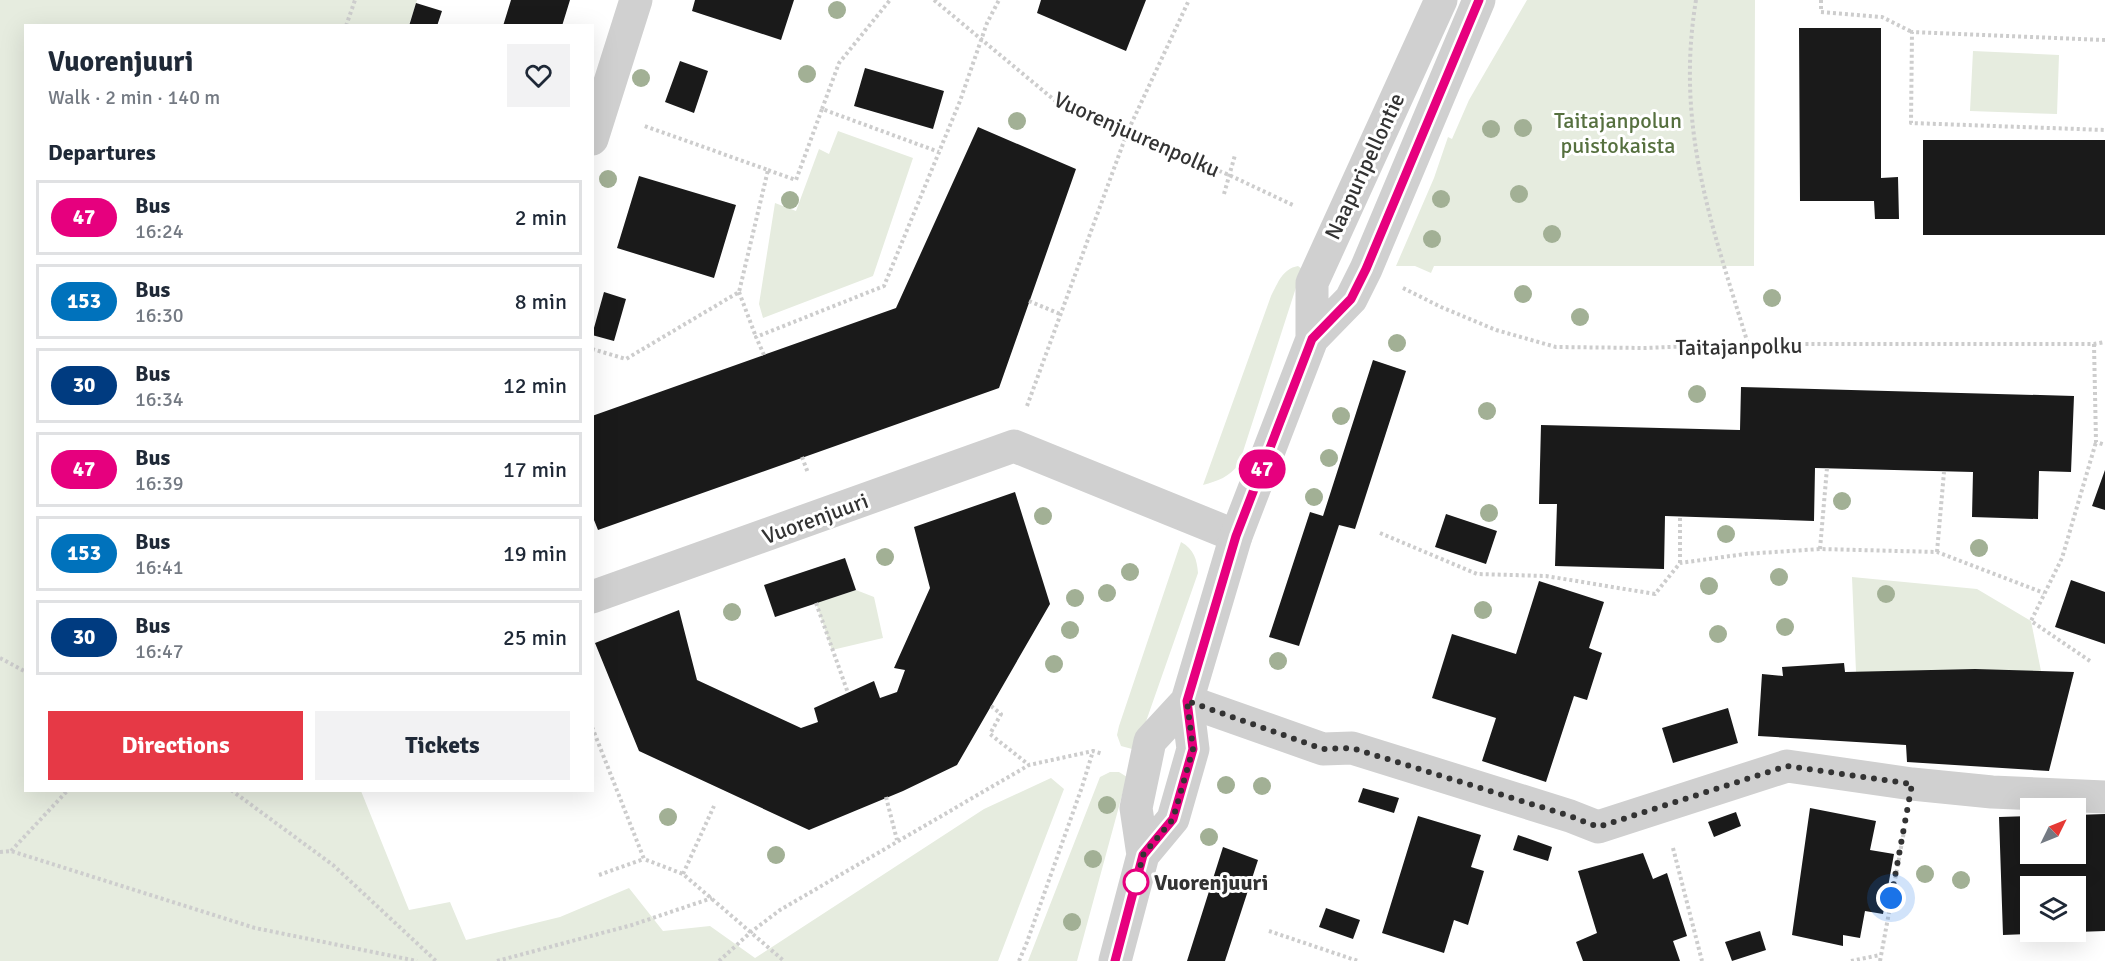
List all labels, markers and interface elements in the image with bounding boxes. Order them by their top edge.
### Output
button: heart [507,44,570,107]
text: Vuorenjuuri [48,45,193,79]
text: Walk · 2 min · 140 m [48,85,220,110]
street label: Vuorenjuurenpolku [1049,86,1224,183]
street label: Naapuripellontie [1319,89,1410,244]
park label: Taitajanpolun puistokaista [1554,107,1682,159]
text: Departures [48,139,156,166]
text: Bus [135,192,170,219]
text: 47 [73,204,95,230]
text: 2 min [515,204,567,231]
text: 16:24 [135,219,184,244]
text: Bus [135,276,170,303]
text: 153 [67,288,101,314]
text: 8 min [515,288,567,315]
text: 16:30 [135,303,184,328]
street label: Taitajanpolku [1675,332,1803,361]
text: Bus [135,360,170,387]
text: 30 [73,372,95,398]
text: 12 min [503,372,567,399]
text: 16:34 [135,387,184,412]
text: Bus [135,444,170,471]
line badge: 47 [1235,450,1289,488]
text: 47 [73,456,95,482]
text: 17 min [503,456,567,483]
text: 47 [1251,456,1273,482]
text: 16:39 [135,471,184,496]
street label: Vuorenjuuri [759,487,872,550]
text: Bus [135,528,170,555]
text: 153 [67,540,101,566]
text: 19 min [503,540,567,567]
text: 16:41 [135,555,184,580]
text: Bus [135,612,170,639]
text: 30 [73,624,95,650]
text: 25 min [503,624,567,651]
text: 16:47 [135,639,184,664]
button: Directions [48,711,303,780]
button: Tickets [315,711,570,780]
north arrow [2020,798,2086,864]
map controls [2020,798,2086,942]
marker: Vuorenjuuri [1123,869,1149,895]
place label: Vuorenjuuri [1154,869,1268,896]
button: layers [2020,876,2086,942]
your location [1876,883,1906,913]

